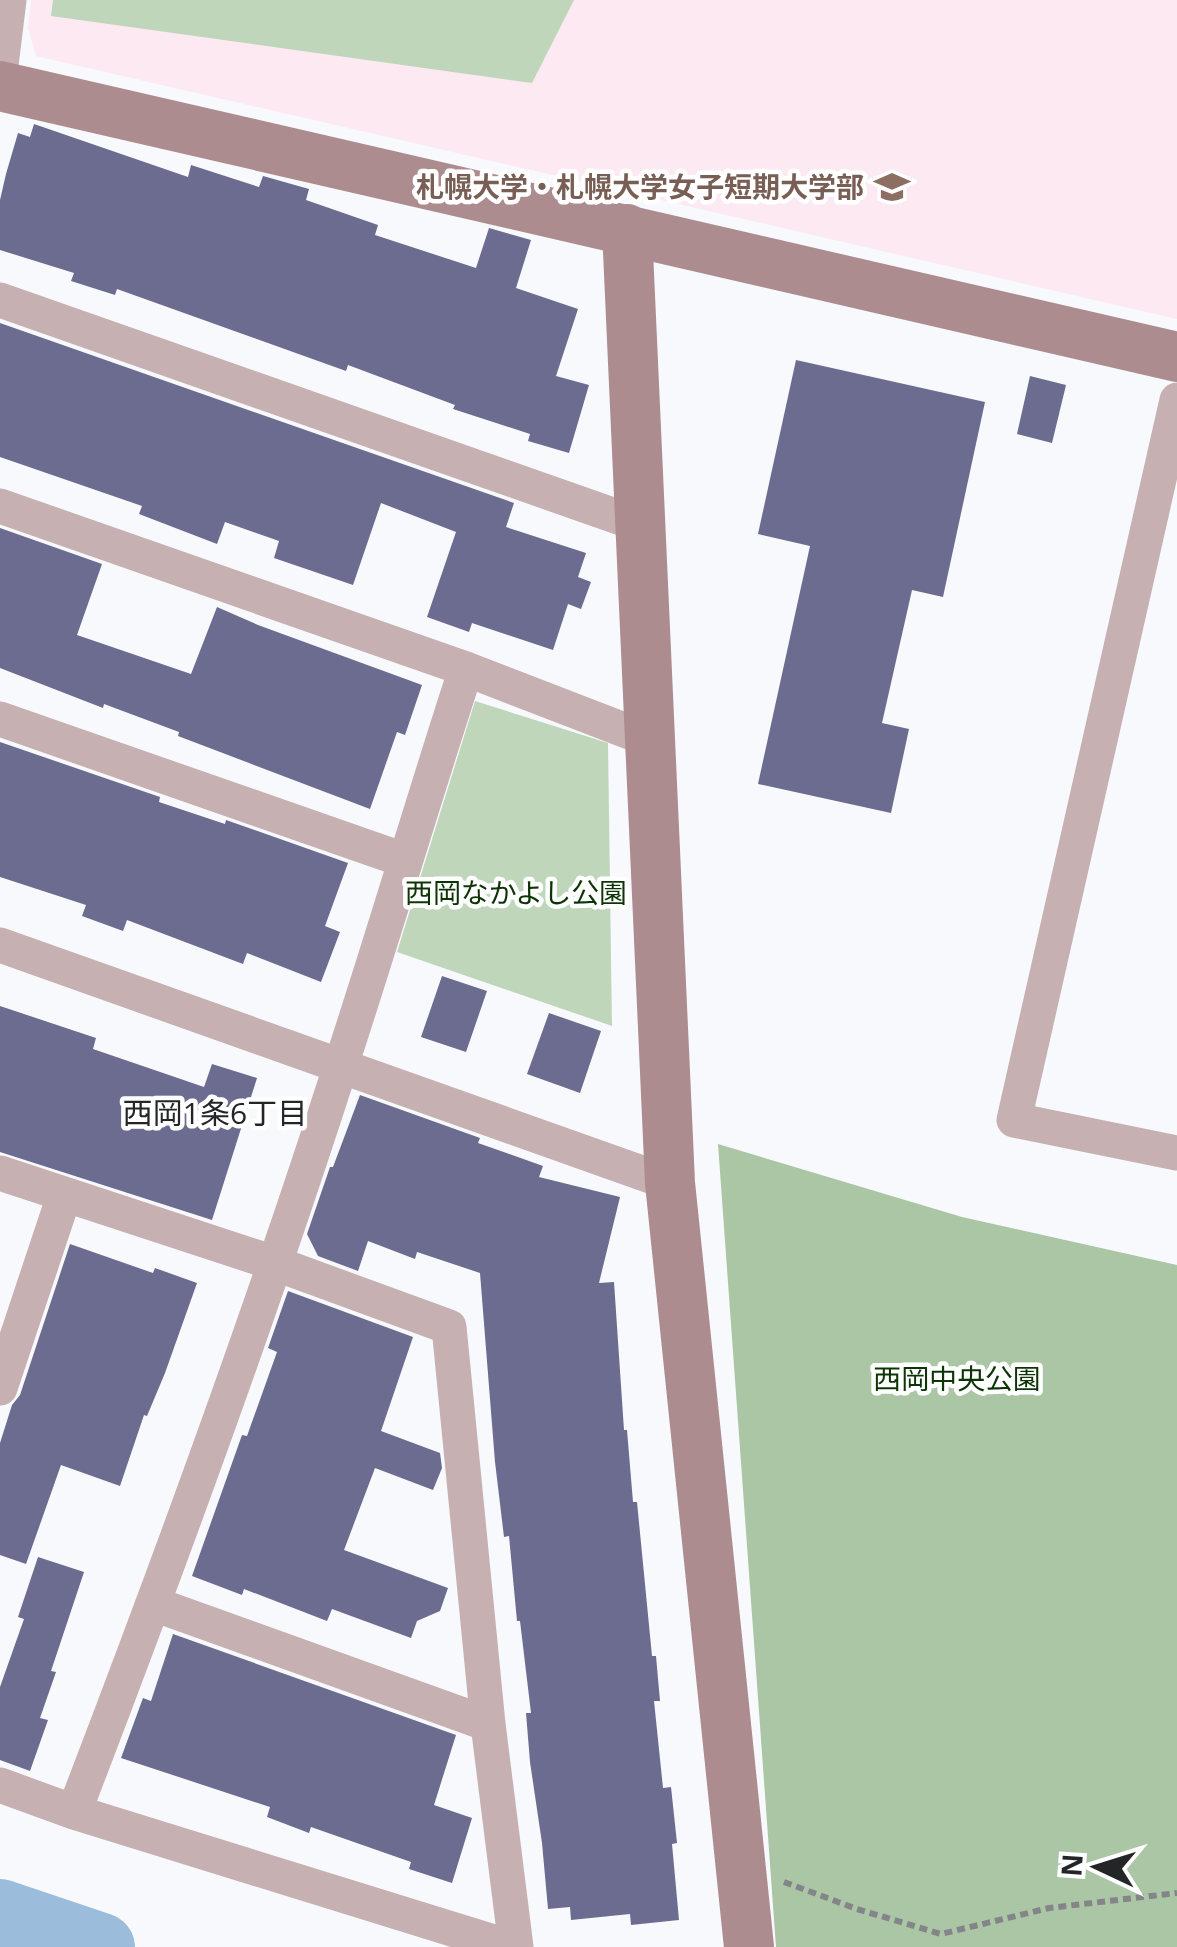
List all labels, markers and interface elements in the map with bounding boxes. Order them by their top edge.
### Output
place label: 札幌大学・札幌大学女子短期大学部 [416,167,864,205]
school or university icon: 札幌大学・札幌大学女子短期大学部 [873,168,911,206]
park label: 西岡なかよし公園 [405,873,627,911]
district label: 西岡1条6丁目 [123,1092,307,1133]
park label: 西岡中央公園 [873,1359,1041,1397]
north arrow [1047,1817,1147,1917]
text: N [1051,1853,1091,1878]

